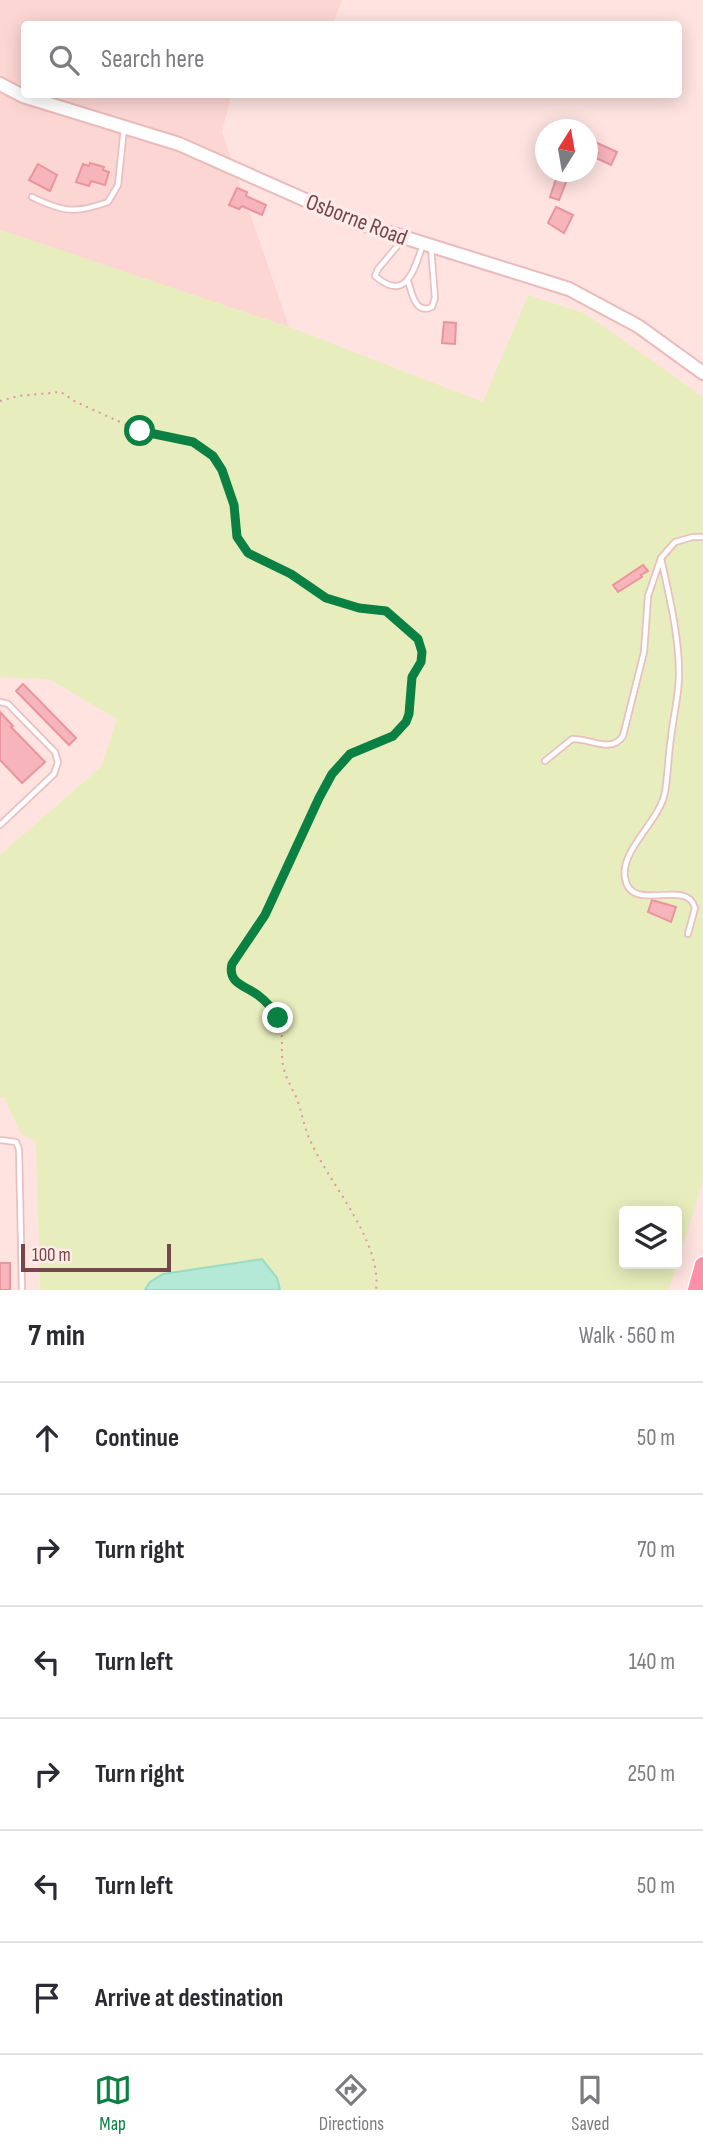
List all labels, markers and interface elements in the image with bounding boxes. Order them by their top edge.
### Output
search box [21,21,682,98]
icon: search [45,41,83,79]
text: Search here [101,44,204,75]
north arrow [535,119,598,182]
street label: Osborne Road [302,188,411,252]
route start [124,415,155,446]
route end [262,1002,293,1033]
map controls [619,1206,682,1269]
button: layers [619,1206,682,1269]
scale bar [21,1241,172,1273]
text: 100 m [32,1244,71,1267]
text: 7 min [28,1318,85,1354]
text: Walk · 560 m [579,1322,675,1350]
icon: ahead [28,1419,66,1457]
text: Continue [95,1423,179,1454]
text: 50 m [637,1424,675,1452]
icon: right [28,1531,66,1569]
text: Turn right [95,1535,184,1566]
text: 70 m [637,1536,675,1564]
icon: left [28,1643,66,1681]
text: Turn left [95,1647,173,1678]
text: 140 m [629,1648,675,1676]
icon: right [28,1755,66,1793]
text: Turn right [95,1759,184,1790]
text: 250 m [628,1760,675,1788]
icon: left [28,1867,66,1905]
text: Turn left [95,1871,173,1902]
text: 50 m [637,1872,675,1900]
icon: arrive [28,1979,66,2017]
text: Arrive at destination [95,1983,283,2014]
tab: Map [94,2071,132,2136]
tab: Directions [319,2071,384,2136]
tab: Saved [571,2071,609,2136]

